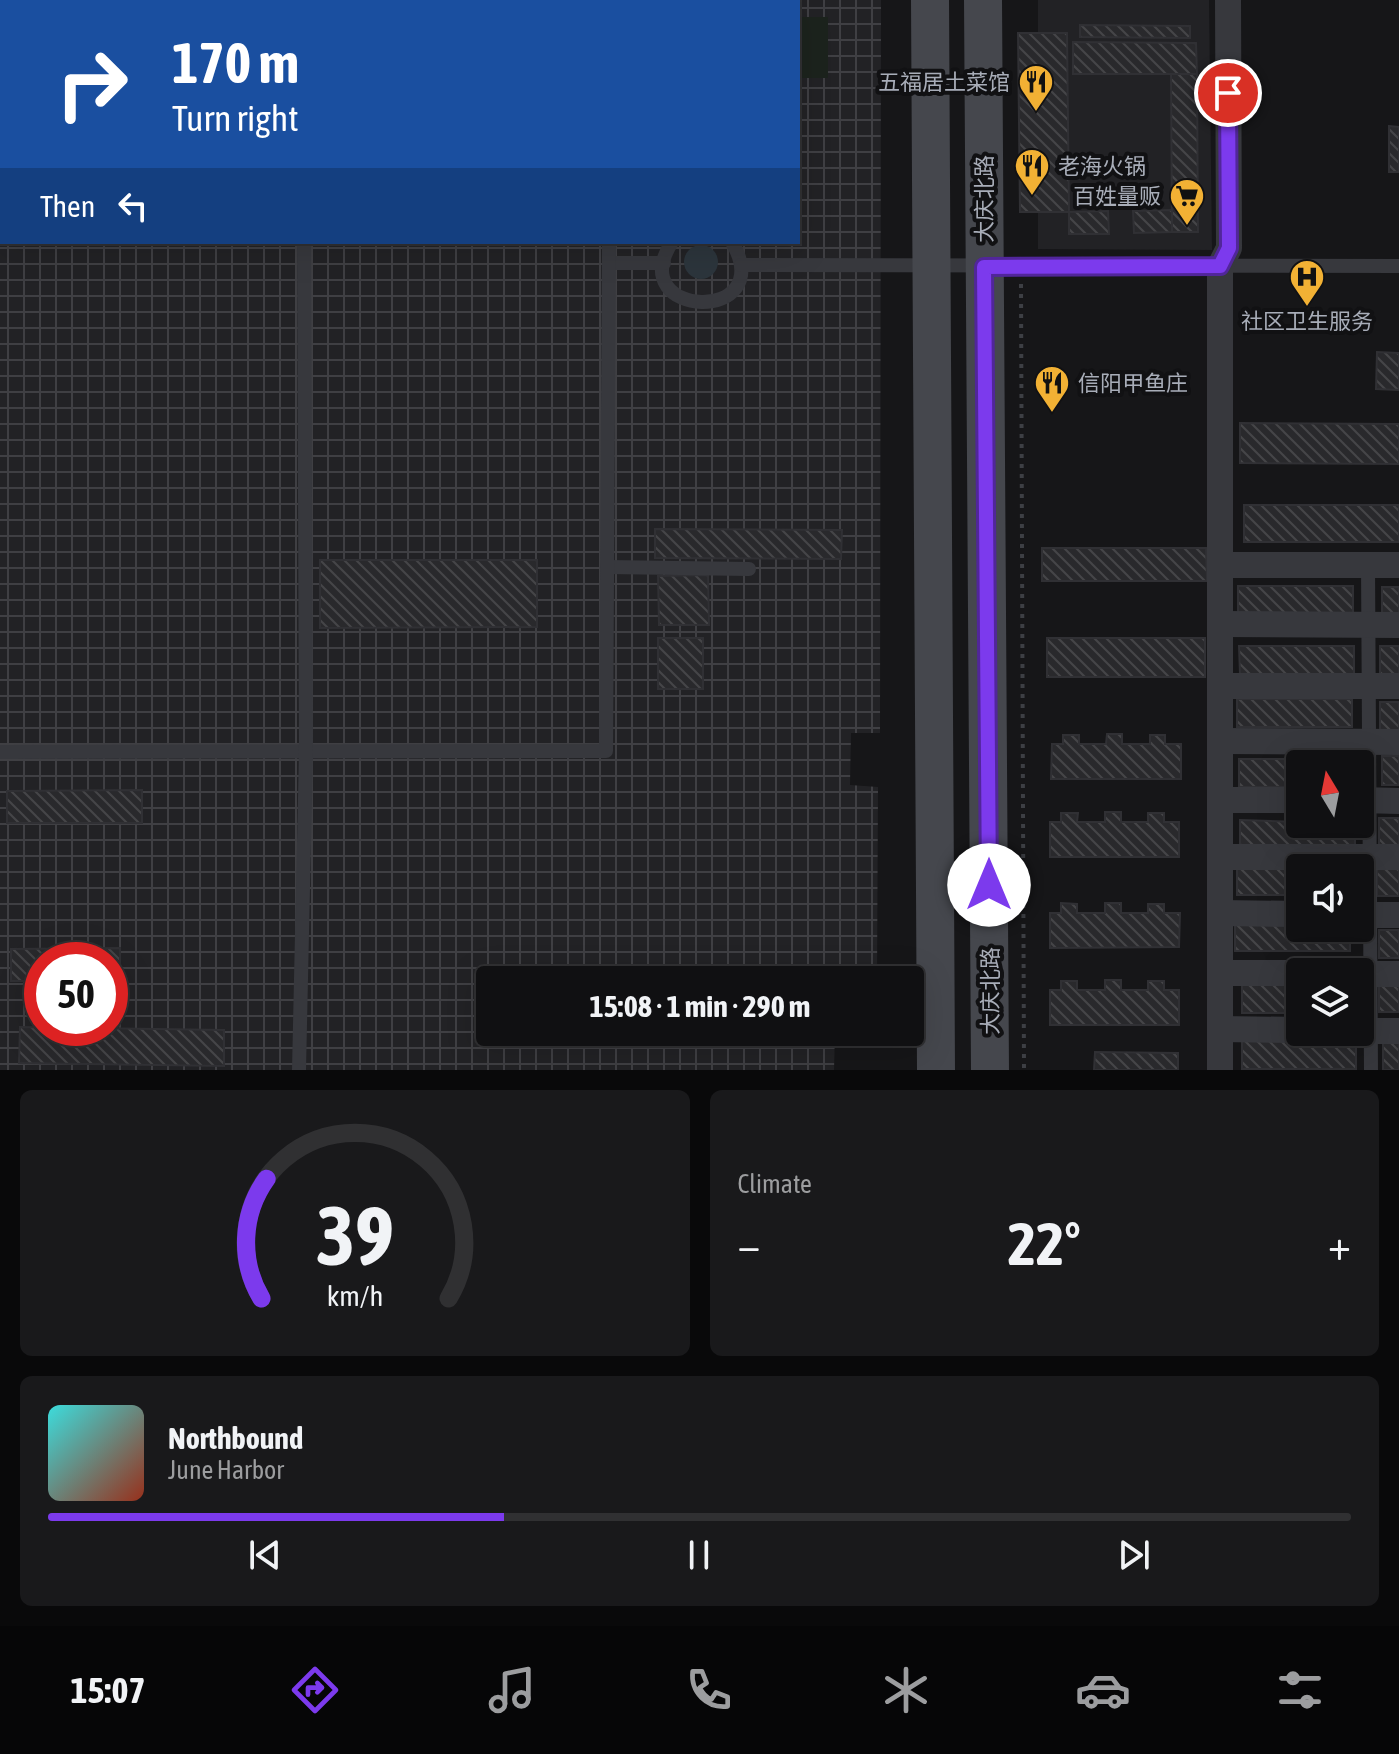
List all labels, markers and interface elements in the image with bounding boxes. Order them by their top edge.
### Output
text: 170 m [172,31,299,95]
icon: right [40,32,144,136]
pin [1194,59,1262,127]
restaurant icon: 五福居土菜馆 [1017,63,1055,113]
place label: 五福居土菜馆 [878,69,1010,95]
icon: arrive [1206,71,1250,115]
text: Turn right [172,97,299,139]
restaurant icon: 老海火锅 [1013,147,1051,197]
place label: 老海火锅 [1058,153,1146,179]
street label: 大庆北路 [971,155,997,243]
supermarket icon: 百姓量贩 [1168,177,1206,227]
place label: 百姓量贩 [1073,183,1161,209]
icon: left [111,184,155,228]
text: Then [40,189,95,223]
hospital icon: 社区卫生服务 [1288,258,1326,308]
place label: 社区卫生服务 [1241,308,1373,334]
restaurant icon: 信阳甲鱼庄 [1033,364,1071,414]
place label: 信阳甲鱼庄 [1078,370,1188,396]
north arrow [1286,750,1374,838]
map controls [1286,750,1374,1046]
position arrow [947,843,1031,927]
button: sound [1286,854,1374,942]
speed limit sign: 50 [24,942,128,1046]
street label: 大庆北路 [977,947,1003,1035]
button: layers [1286,958,1374,1046]
text: 15:08 · 1 min · 290 m [590,989,810,1023]
text: Climate [738,1169,812,1199]
text: 39 [316,1187,394,1283]
text: 22° [1008,1209,1081,1278]
text: − [738,1219,760,1269]
text: + [1328,1219,1351,1269]
text: km/h [326,1279,383,1312]
text: Northbound [168,1421,303,1455]
text: June Harbor [168,1455,284,1485]
icon: previous [243,1533,287,1577]
icon: pause [677,1533,721,1577]
icon: next [1112,1533,1156,1577]
icon: directions [287,1662,343,1718]
icon: music [484,1662,540,1718]
icon: phone [681,1662,737,1718]
icon: climate [878,1662,934,1718]
icon: car [1075,1662,1131,1718]
icon: filters [1272,1662,1328,1718]
text: 15:07 [71,1669,145,1711]

